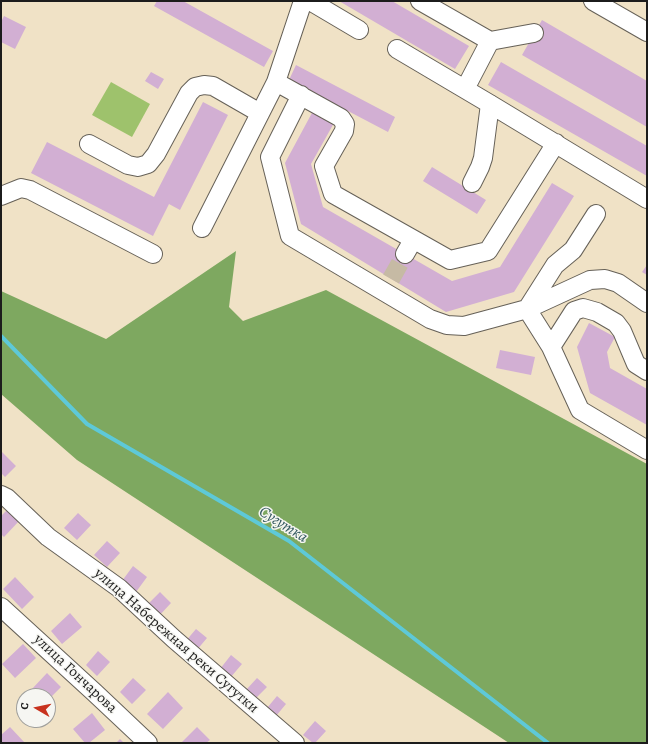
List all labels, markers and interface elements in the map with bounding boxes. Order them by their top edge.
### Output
water label: Сугутка [255,503,311,547]
street label: улица Набережная реки Сугутки [90,565,262,717]
street label: улица Гончарова [30,631,120,717]
north arrow [16,688,56,728]
text: С [17,702,33,711]

